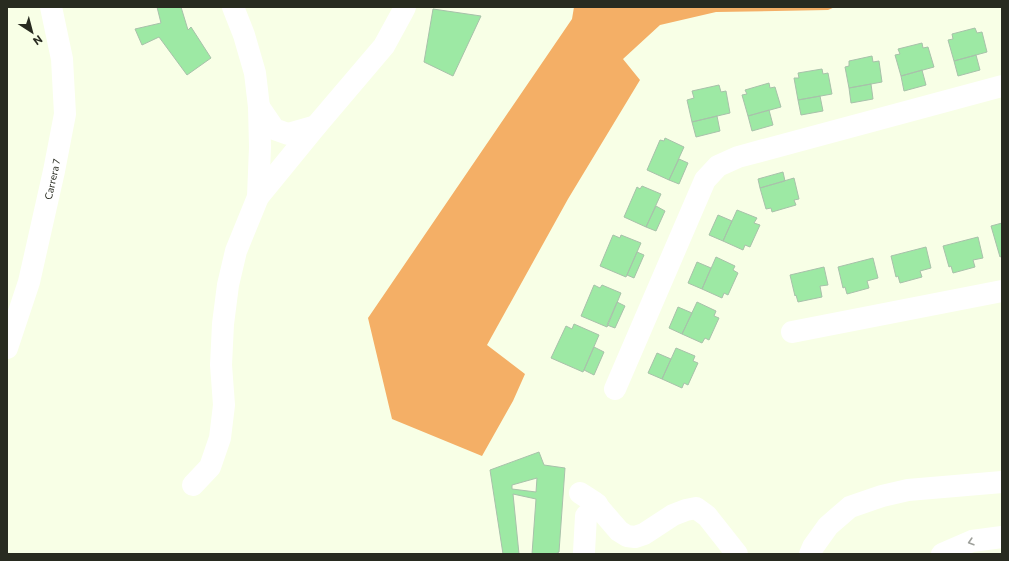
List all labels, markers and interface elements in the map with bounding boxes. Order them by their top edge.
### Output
north arrow [12,12,52,52]
text: N [31,33,45,48]
street label: Carrera 7 [42,158,62,201]
one-way arrow [968,537,975,546]

